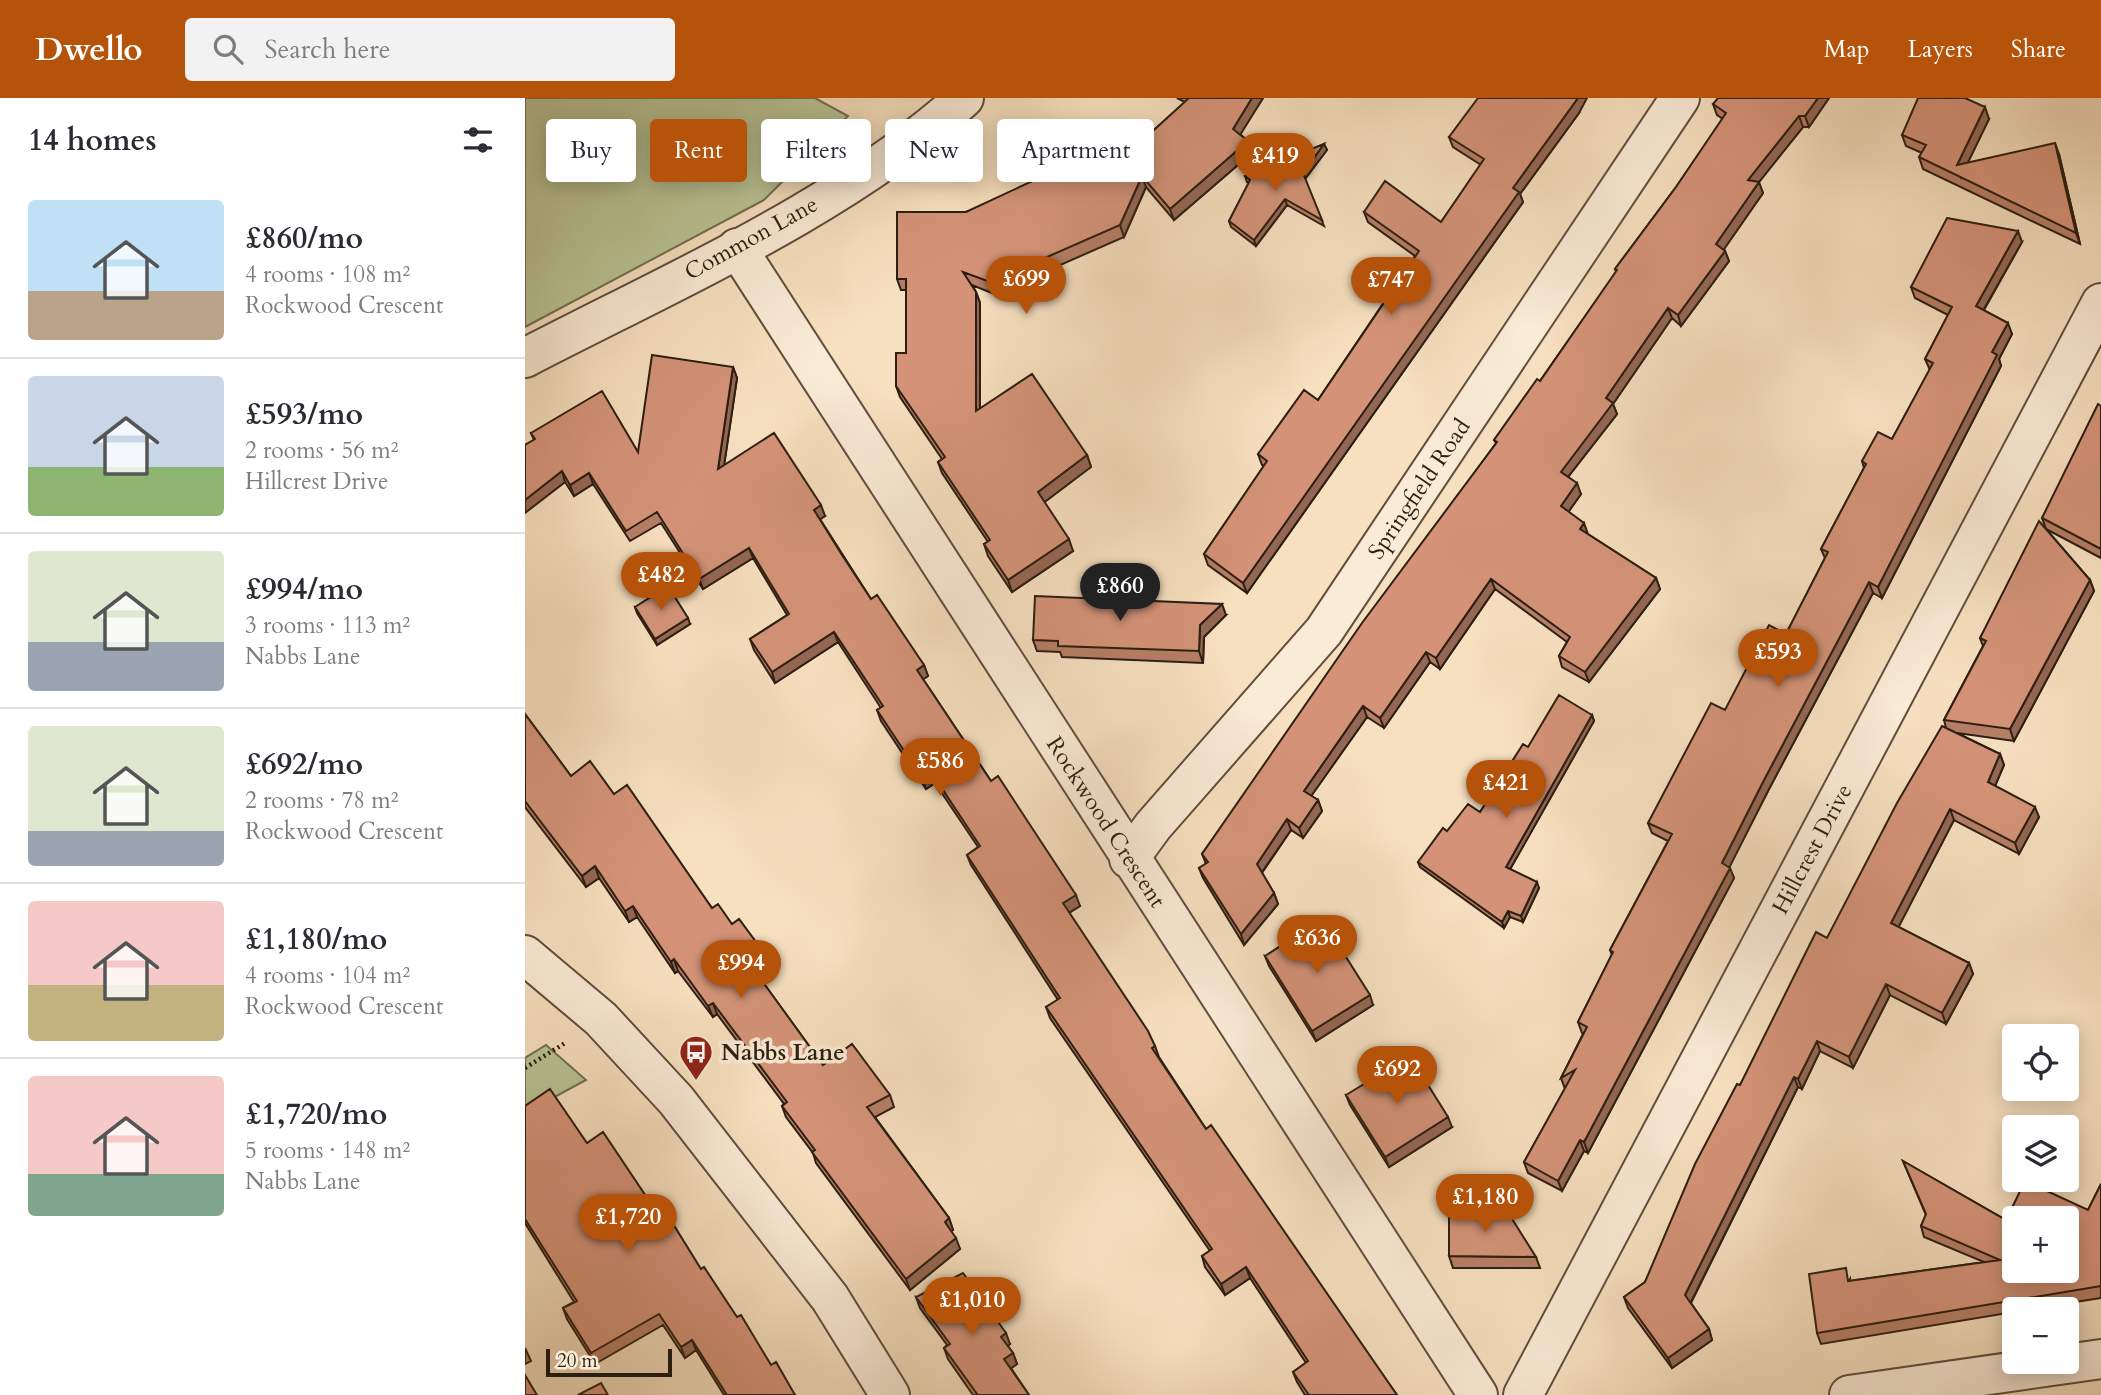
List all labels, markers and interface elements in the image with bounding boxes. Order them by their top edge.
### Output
search box [185,18,675,81]
text: Dwello [35,27,143,72]
icon: search [209,30,247,68]
text: Search here [265,32,391,67]
text: Map [1824,33,1870,66]
text: Layers [1908,33,1973,66]
text: Share [2011,33,2066,66]
chip: Buy [546,119,636,182]
chip: Rent [650,119,747,182]
chip: Filters [761,119,871,182]
chip: New [885,119,983,182]
chip: Apartment [997,119,1154,182]
text: 14 homes [28,120,157,161]
icon: filters [459,121,497,159]
pin: £419 [1234,134,1316,193]
text: £419 [1251,140,1299,171]
street label: Common Lane [679,189,823,287]
text: £860/mo [245,218,363,259]
icon: home [84,228,168,312]
pin: £699 [985,256,1067,316]
pin: £747 [1350,258,1432,317]
text: 4 rooms · 108 m² [245,259,410,290]
text: £699 [1002,263,1050,294]
text: £747 [1367,264,1415,295]
text: Rockwood Crescent [245,290,443,321]
text: £593/mo [245,394,363,435]
icon: home [84,404,168,488]
street label: Springfield Road [1361,412,1478,565]
text: 2 rooms · 56 m² [245,435,398,466]
text: Hillcrest Drive [245,466,388,497]
pin: £482 [620,552,702,612]
text: £482 [637,559,685,590]
pin: £860 [1079,564,1161,623]
text: £994/mo [245,569,363,610]
text: £860 [1096,570,1144,601]
icon: home [84,579,168,663]
text: 3 rooms · 113 m² [245,610,410,641]
pin: £593 [1737,630,1819,689]
text: £593 [1754,636,1802,667]
text: Nabbs Lane [245,641,360,672]
street label: Rockwood Crescent [1039,730,1173,914]
pin: £586 [899,738,981,798]
text: £692/mo [245,744,363,785]
text: £586 [916,745,964,776]
icon: home [84,754,168,838]
pin: £421 [1465,760,1547,820]
text: £421 [1482,767,1530,798]
street label: Hillcrest Drive [1765,778,1859,920]
text: 2 rooms · 78 m² [245,785,398,816]
text: Rockwood Crescent [245,816,443,847]
pin: £636 [1276,916,1358,975]
text: £1,180/mo [245,919,387,960]
text: £636 [1293,922,1341,953]
icon: home [84,929,168,1013]
pin: £994 [700,940,782,1000]
text: £994 [717,947,765,978]
text: 4 rooms · 104 m² [245,960,410,991]
text: Rockwood Crescent [245,991,443,1022]
map controls [2002,1024,2079,1374]
button: locate [2002,1024,2079,1101]
bus stop icon: Nabbs Lane [677,1033,715,1082]
place label: Nabbs Lane [721,1037,845,1068]
pin: £692 [1356,1046,1438,1106]
text: £692 [1373,1053,1421,1084]
text: £1,720/mo [245,1094,387,1135]
icon: home [84,1104,168,1188]
button: layers [2002,1115,2079,1192]
text: 5 rooms · 148 m² [245,1135,410,1166]
text: Nabbs Lane [245,1166,360,1197]
pin: £1,180 [1428,1174,1542,1234]
text: £1,180 [1452,1181,1518,1212]
pin: £1,720 [571,1194,685,1254]
text: £1,720 [595,1201,661,1232]
button: + [2002,1206,2079,1283]
pin: £1,010 [915,1278,1029,1337]
text: £1,010 [939,1284,1005,1315]
button: − [2002,1297,2079,1374]
scale bar [546,1346,672,1378]
text: 20 m [557,1348,598,1374]

